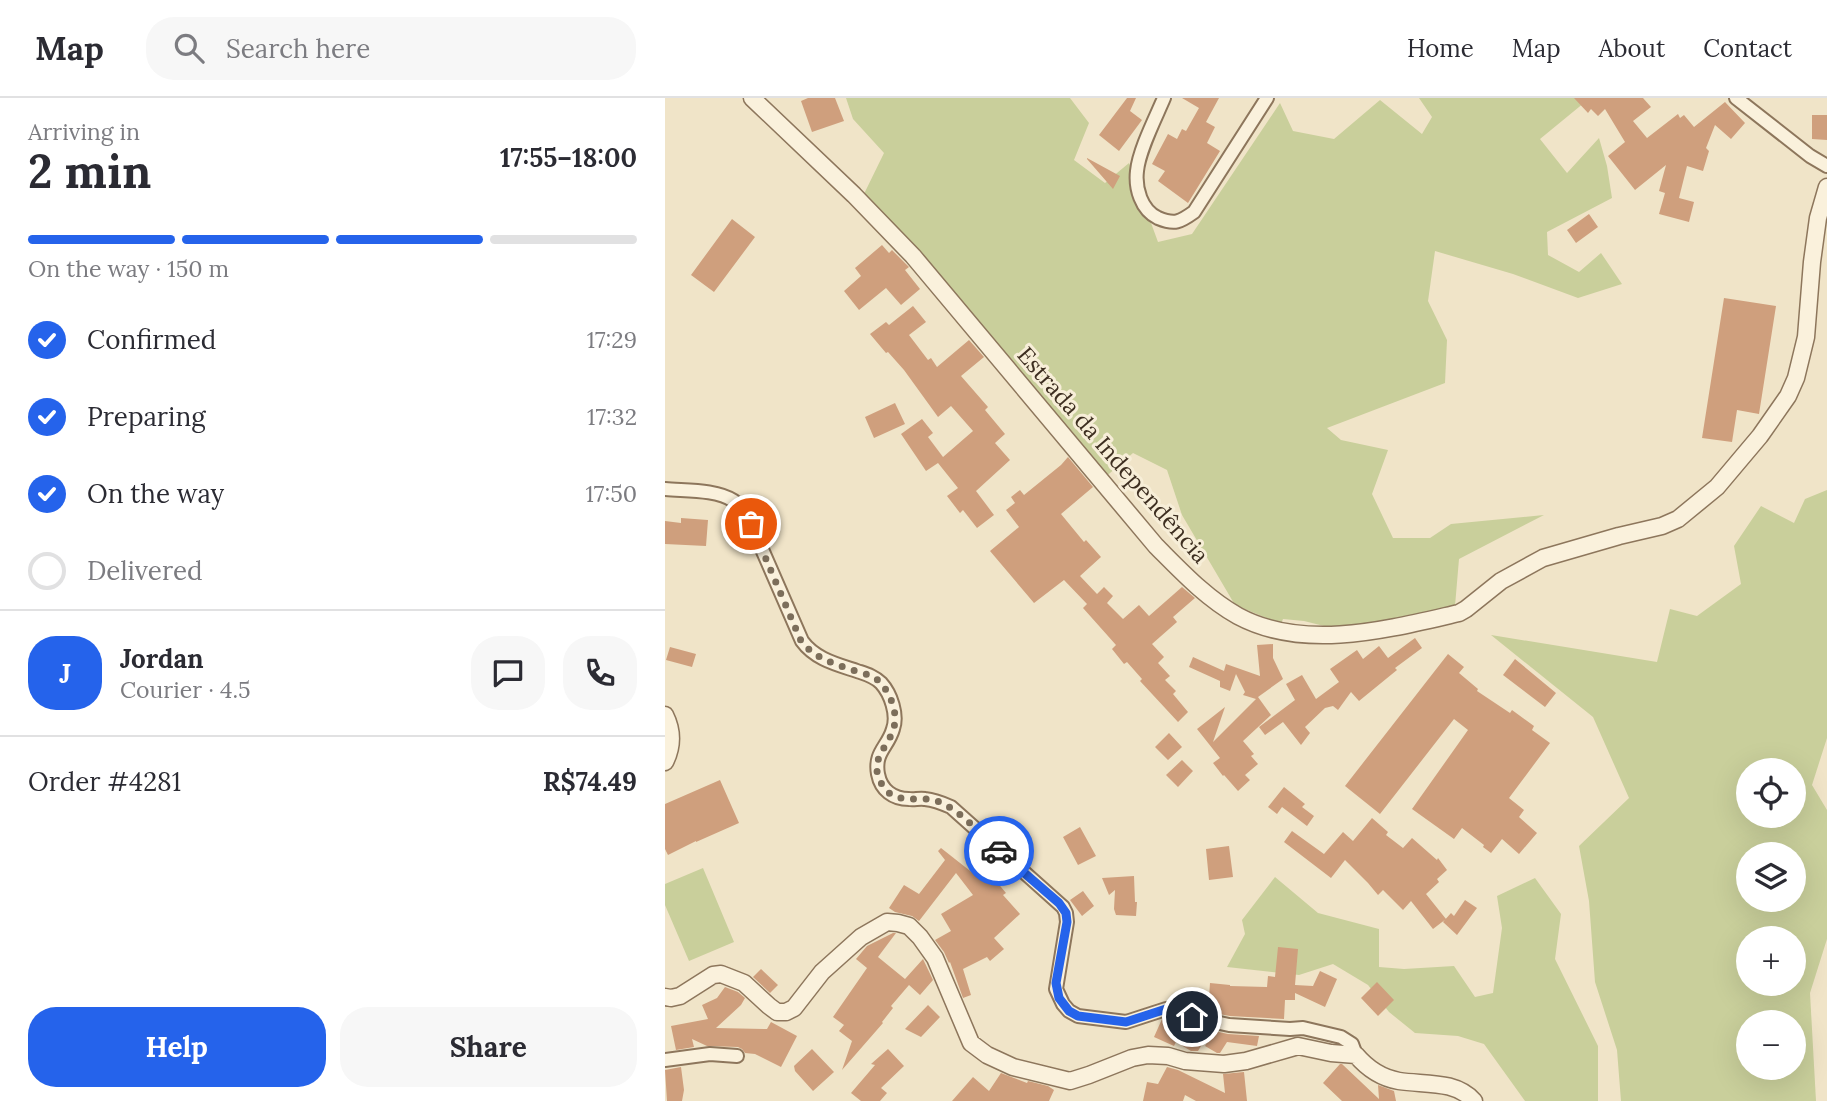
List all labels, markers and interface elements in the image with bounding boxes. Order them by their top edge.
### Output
search box [146,17,636,80]
text: Map [35,27,104,69]
icon: search [170,29,208,67]
text: Search here [226,32,370,65]
text: Home [1407,33,1474,64]
text: Map [1512,33,1561,64]
text: About [1599,33,1665,64]
text: Contact [1703,33,1792,64]
text: Arriving in [28,117,140,146]
text: 17:55–18:00 [500,141,637,174]
text: 2 min [28,142,151,201]
text: On the way · 150 m [28,254,229,283]
icon: check [28,321,66,359]
text: Confirmed [87,323,216,356]
text: 17:29 [587,325,637,354]
street label: Estrada da Independência [1011,340,1215,569]
icon: check [28,398,66,436]
text: Preparing [87,400,206,433]
text: 17:32 [587,402,637,431]
icon: check [28,475,66,513]
text: On the way [87,477,224,510]
text: 17:50 [585,479,637,508]
pin [721,494,781,554]
icon: bag [732,505,770,543]
text: Delivered [87,554,203,587]
button: chat [471,636,545,710]
button: phone [563,636,637,710]
text: Jordan [120,642,204,675]
text: J [59,657,71,690]
text: Courier · 4.5 [120,675,251,704]
map controls [1736,758,1806,1080]
button: locate [1736,758,1806,828]
text: Order #4281 [28,765,181,798]
text: R$74.49 [543,765,637,798]
courier [964,816,1034,886]
icon: car [980,832,1018,870]
button: layers [1736,842,1806,912]
button: + [1736,926,1806,996]
pin [1162,987,1222,1047]
icon: home [1173,998,1211,1036]
button: Help [28,1007,326,1087]
button: Share [340,1007,637,1087]
button: − [1736,1010,1806,1080]

